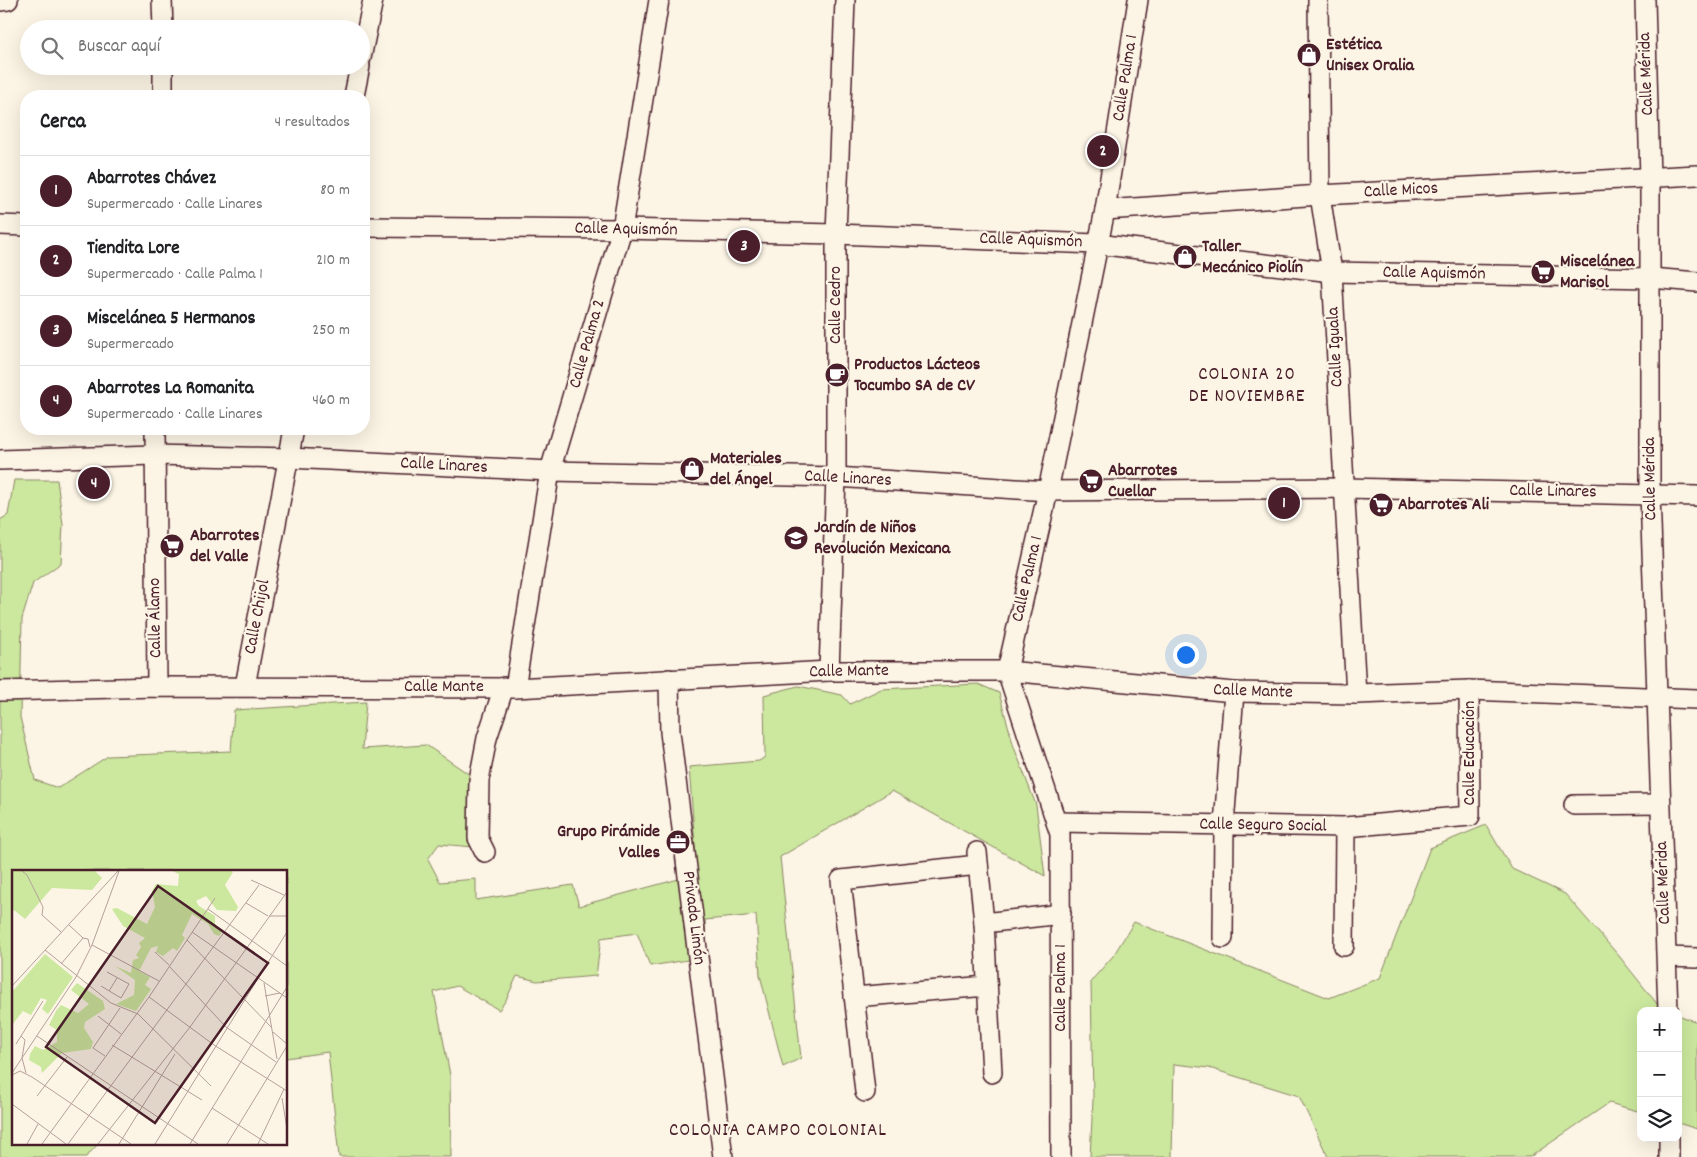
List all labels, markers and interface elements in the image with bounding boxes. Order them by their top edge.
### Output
search box [20,20,370,75]
street label: Calle Mérida [1633,31,1661,116]
street label: Calle Palma 1 [1107,33,1145,123]
place label: Estética Unisex Oralia [1326,33,1415,79]
icon: search [38,34,66,62]
text: Buscar aquí [78,34,160,61]
shop icon: Estética Unisex Oralia [1296,42,1322,68]
text: Cerca [40,108,86,138]
text: 4 resultados [275,111,350,134]
pin: 2 [1087,132,1119,170]
text: Abarrotes Chávez [87,166,216,193]
street label: Calle Micos [1363,177,1439,205]
text: 1 [54,179,58,202]
text: 80 m [320,179,350,202]
text: Supermercado · Calle Linares [87,193,263,216]
street label: Calle Aquismón [574,217,678,243]
pin: 3 [728,227,760,265]
street label: Calle Aquismón [979,227,1083,255]
place label: Taller Mecánico Piolín [1202,235,1303,281]
text: Tiendita Lore [87,236,180,263]
shop icon: Taller Mecánico Piolín [1172,244,1198,270]
text: 2 [53,249,60,272]
text: 210 m [316,249,350,272]
place label: Miscelánea Marisol [1560,250,1635,296]
supermarket icon: Miscelánea Marisol [1530,259,1556,285]
street label: Calle Aquismón [1382,261,1486,287]
text: Supermercado · Calle Palma 1 [87,263,263,286]
street label: Calle Cedro [824,266,849,344]
street label: Calle Palma 2 [563,297,613,391]
text: Miscelánea 5 Hermanos [87,306,256,333]
street label: Calle Iguala [1321,306,1351,388]
text: 3 [52,319,60,342]
text: 250 m [312,319,350,342]
text: Supermercado [87,333,174,356]
place label: Productos Lácteos Tocumbo SA de CV [854,353,981,399]
cafe icon: Productos Lácteos Tocumbo SA de CV [824,362,850,388]
district label: COLONIA 20 DE NOVIEMBRE [1189,362,1305,411]
text: Abarrotes La Romanita [87,376,254,403]
text: 4 [53,389,59,412]
text: 460 m [312,389,350,412]
text: Supermercado · Calle Linares [87,403,263,426]
street label: Calle Mérida [1638,437,1664,521]
place label: Materiales del Ángel [710,447,782,493]
street label: Calle Linares [400,451,488,481]
shop icon: Materiales del Ángel [679,456,705,482]
place label: Abarrotes Cuellar [1108,459,1178,505]
pin: 4 [78,464,110,502]
street label: Calle Linares [804,464,892,494]
supermarket icon: Abarrotes Cuellar [1078,468,1104,494]
street label: Calle Linares [1509,479,1597,505]
pin: 1 [1268,484,1300,522]
supermarket icon: Abarrotes Ali [1368,492,1394,518]
place label: Abarrotes Ali [1398,493,1490,518]
place label: Jardín de Niños Revolución Mexicana [814,516,951,562]
place label: Abarrotes del Valle [190,524,260,570]
school or university icon: Jardín de Niños Revolución Mexicana [783,525,809,551]
supermarket icon: Abarrotes del Valle [159,533,185,559]
street label: Calle Palma 1 [1006,533,1050,625]
street label: Calle Chijol [239,577,278,656]
street label: Calle Álamo [143,578,169,658]
your location [1173,642,1199,668]
street label: Calle Mante [809,659,889,685]
street label: Calle Mante [404,675,484,700]
street label: Calle Mante [1213,678,1293,706]
street label: Calle Educación [1458,701,1483,805]
street label: Calle Seguro Social [1199,812,1328,840]
place label: Grupo Pirámide Valles [557,820,660,866]
office icon: Grupo Pirámide Valles [665,829,691,855]
street label: Calle Mérida [1650,840,1678,925]
inset map [12,870,288,1144]
street label: Privada Limón [675,870,711,966]
street label: Calle Palma 1 [1049,944,1074,1032]
map controls [1637,1007,1682,1142]
button: + [1637,1007,1682,1052]
button: − [1637,1052,1682,1097]
button: layers [1637,1097,1682,1142]
district label: COLONIA CAMPO COLONIAL [669,1118,887,1145]

